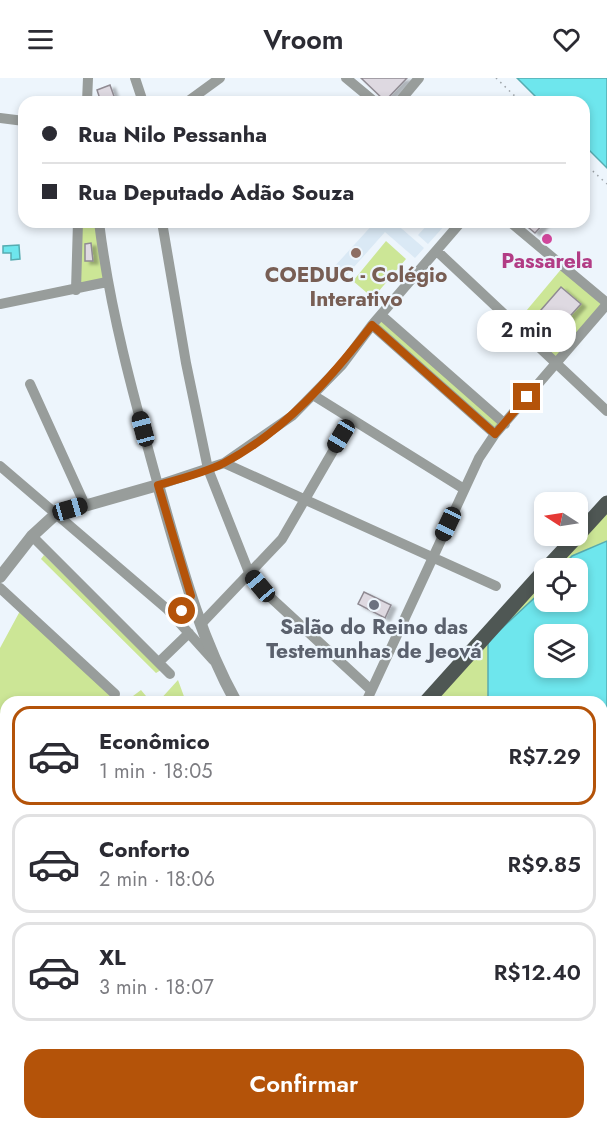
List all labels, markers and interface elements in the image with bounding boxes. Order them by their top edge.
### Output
text: Vroom [263,20,344,59]
icon: menu [24,23,57,56]
icon: heart [550,23,583,56]
text: Rua Nilo Pessanha [78,118,267,150]
text: Rua Deputado Adão Souza [78,176,354,208]
marker: Passarela [540,232,554,246]
marker: COEDUC - Colégio Interativo [349,246,363,260]
place label: Passarela [501,246,593,276]
place label: COEDUC - Colégio Interativo [265,260,447,314]
callout: 2 min [478,310,576,352]
text: 2 min [501,316,552,345]
route end [513,383,540,410]
car [130,409,156,449]
car [324,416,358,456]
north arrow [534,492,588,546]
map controls [534,492,588,678]
car [50,495,90,523]
car [432,504,464,544]
button: locate [534,558,588,612]
car [242,566,278,606]
route start [168,597,195,624]
marker: Salão do Reino das Testemunhas de Jeová [367,598,381,612]
place label: Salão do Reino das Testemunhas de Jeová [266,612,482,666]
button: layers [534,624,588,678]
text: Econômico [99,725,210,757]
icon: car [27,729,81,783]
text: R$7.29 [509,740,581,772]
text: 1 min · 18:05 [99,757,213,786]
text: Conforto [99,833,190,865]
icon: car [27,837,81,891]
text: R$9.85 [508,848,581,880]
text: 2 min · 18:06 [99,865,215,894]
text: XL [99,941,126,973]
icon: car [27,945,81,999]
text: R$12.40 [494,956,581,988]
text: 3 min · 18:07 [99,973,214,1002]
button: Confirmar [24,1049,584,1118]

